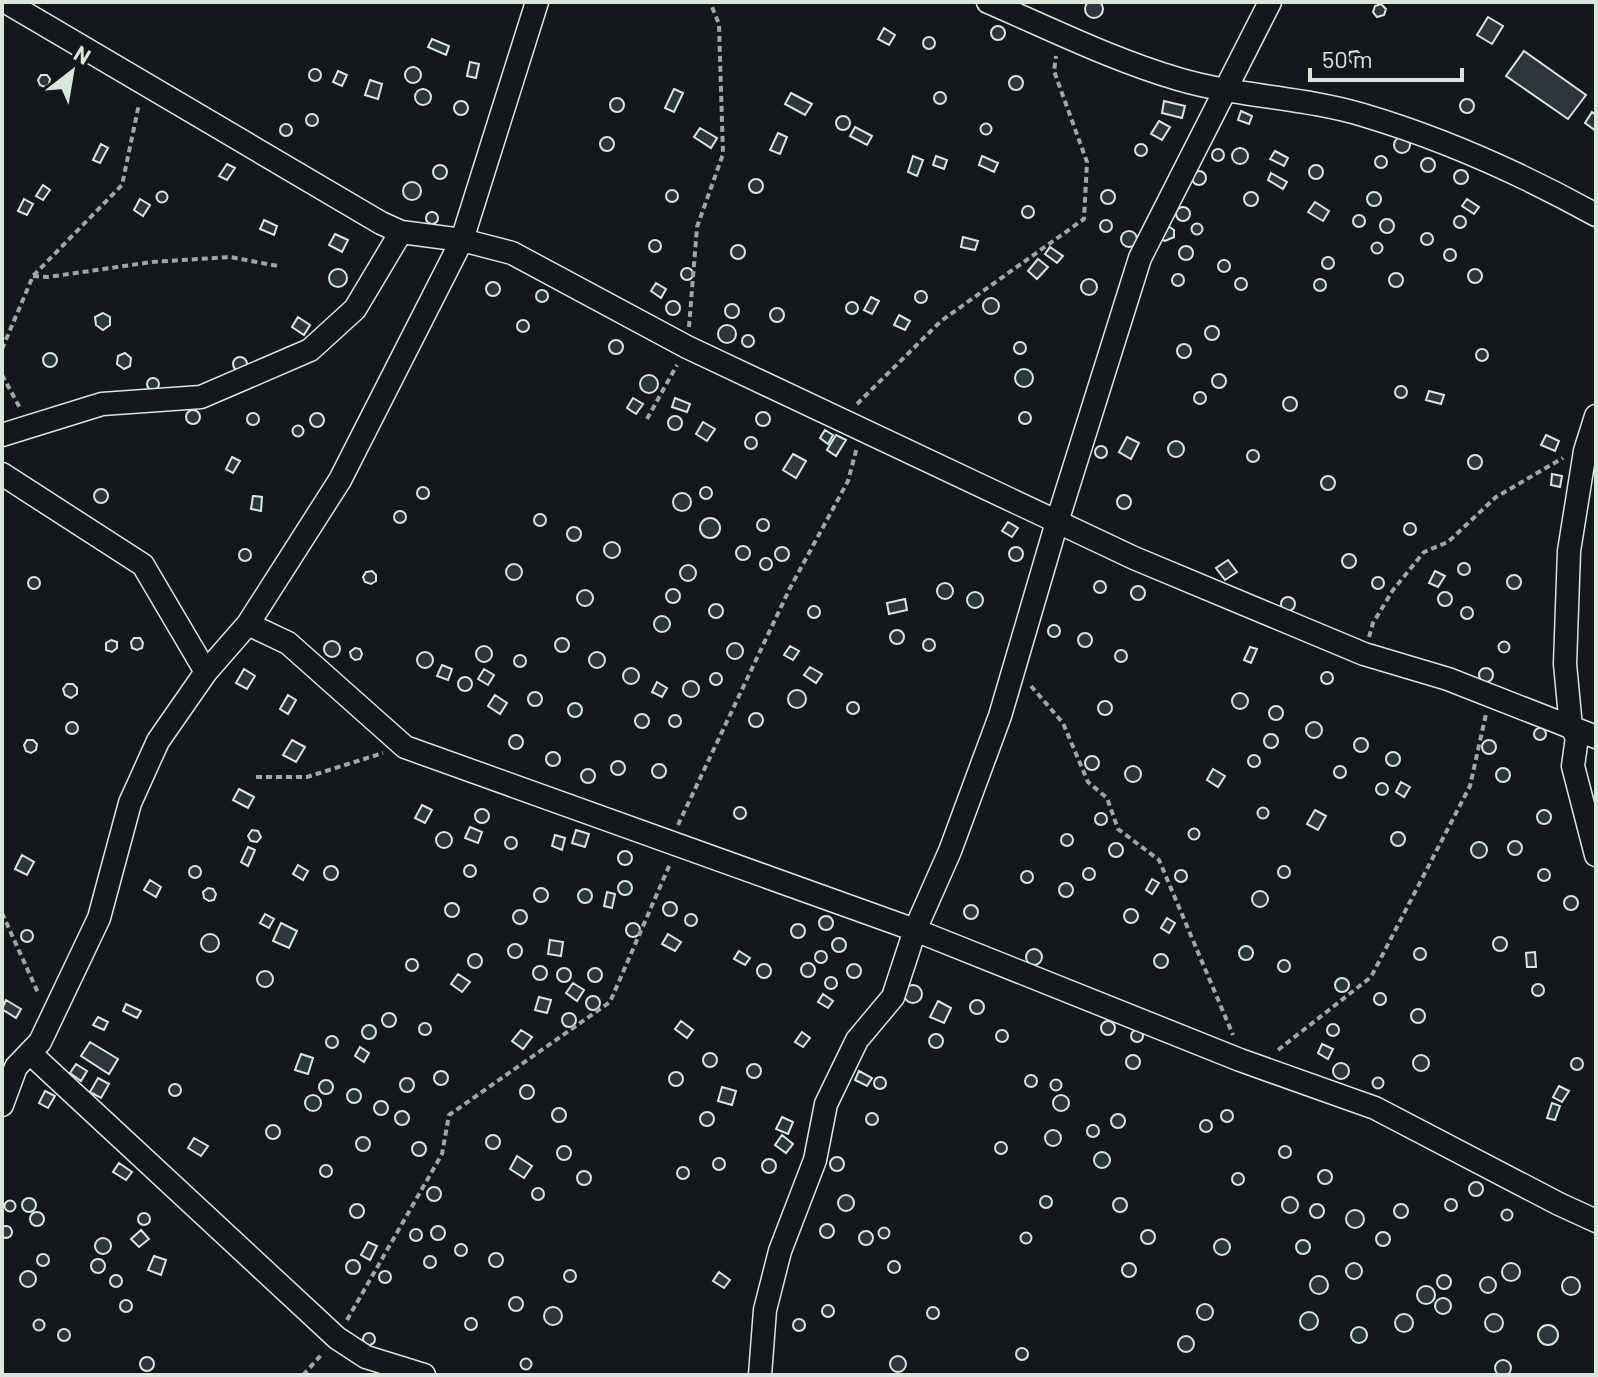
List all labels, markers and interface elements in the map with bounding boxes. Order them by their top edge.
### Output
north arrow [32,32,112,112]
scale bar [1310,32,1462,82]
text: N [70,39,96,69]
text: 50 m [1322,44,1373,73]

